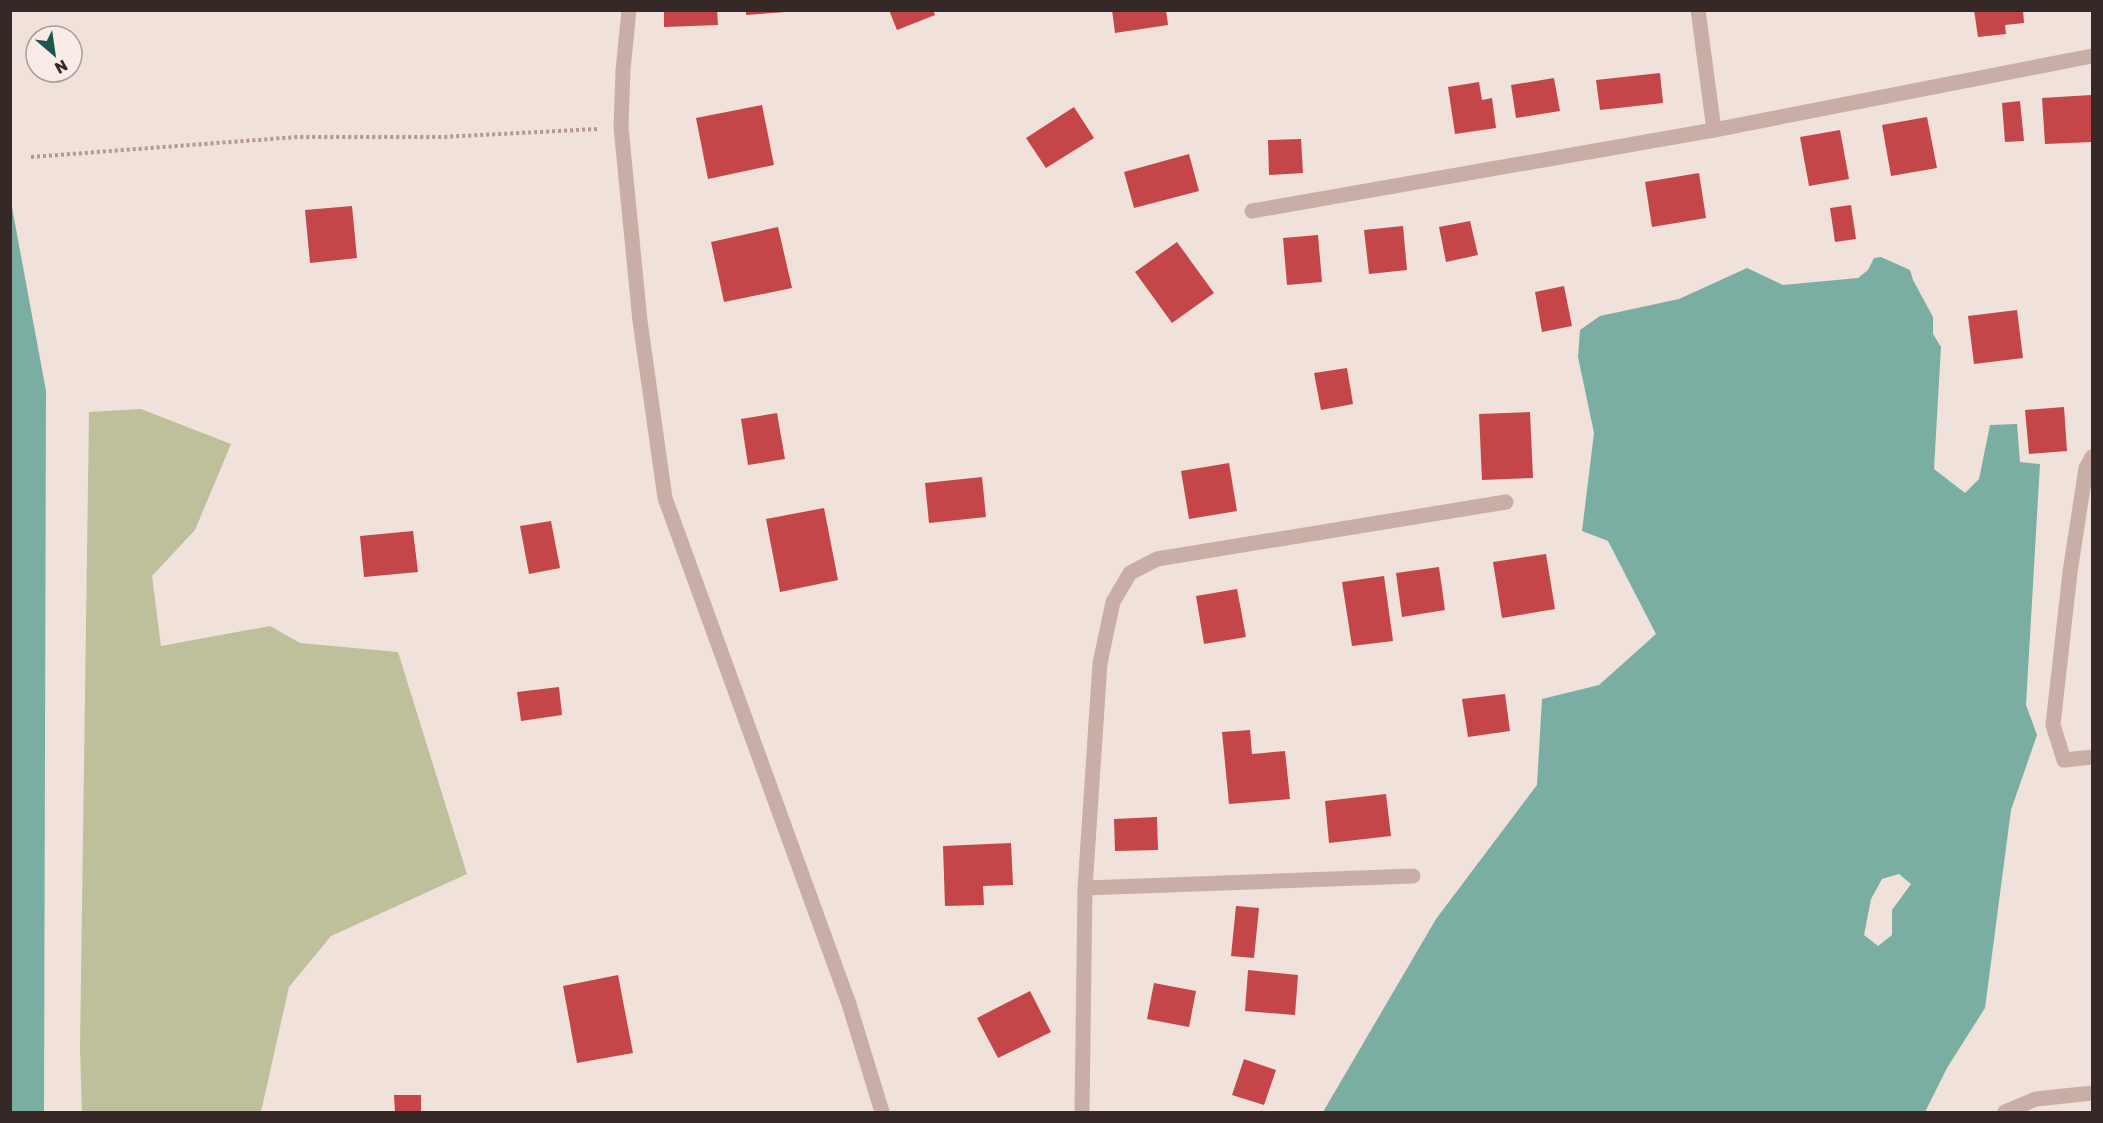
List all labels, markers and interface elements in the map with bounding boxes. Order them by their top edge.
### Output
north arrow [24,24,84,84]
text: N [51,56,71,78]

